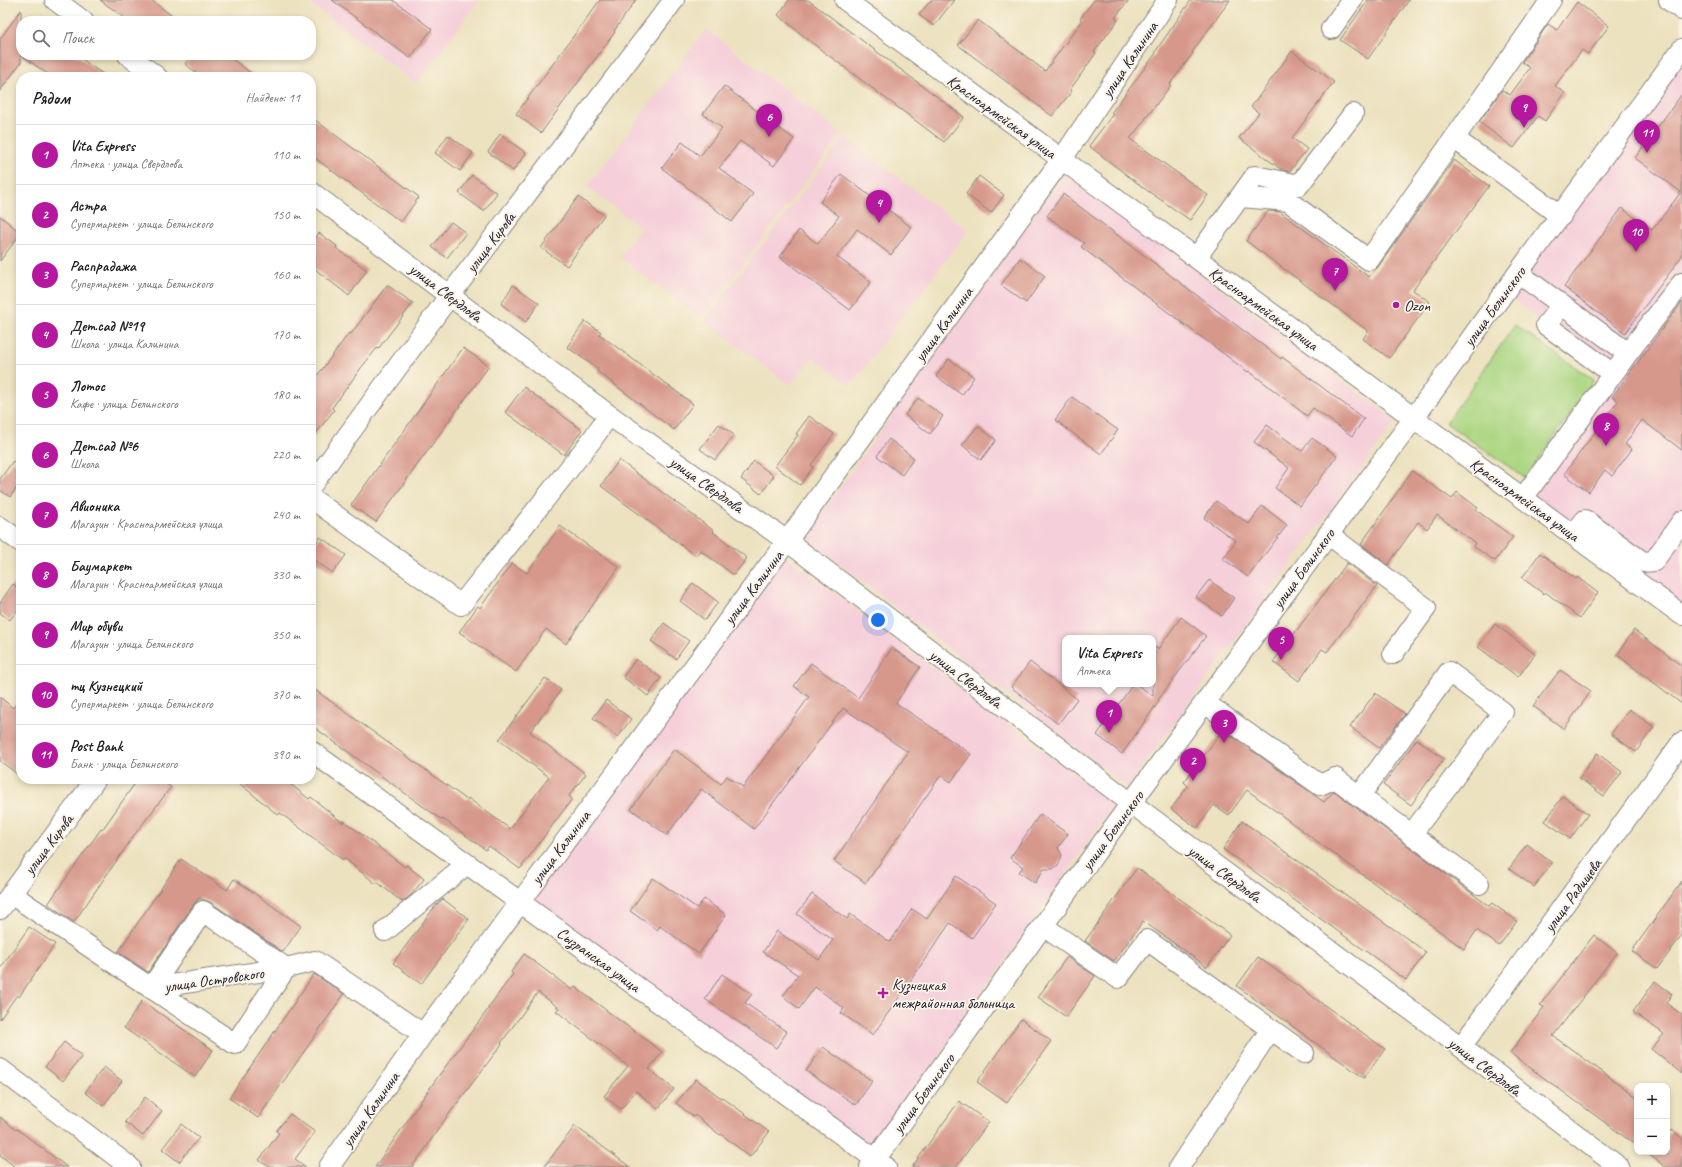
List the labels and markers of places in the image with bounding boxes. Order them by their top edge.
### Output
pin: 9 [1511,95,1537,128]
pin: 6 [756,104,782,137]
pin: 11 [1634,120,1660,153]
pin: 4 [866,190,892,223]
pin: 10 [1623,219,1649,252]
pin: 7 [1322,258,1348,291]
place label: Ozon [1404,296,1431,316]
marker: Ozon [1391,300,1401,310]
pin: 8 [1593,413,1619,446]
pin: 5 [1268,627,1294,660]
pin: 1 [1096,700,1122,733]
pin: 3 [1211,710,1237,743]
pin: 2 [1180,748,1206,781]
place label: Кузнецкая межрайонная больница [892,975,1016,1013]
marker: Кузнецкая межрайонная больница [877,987,889,999]

